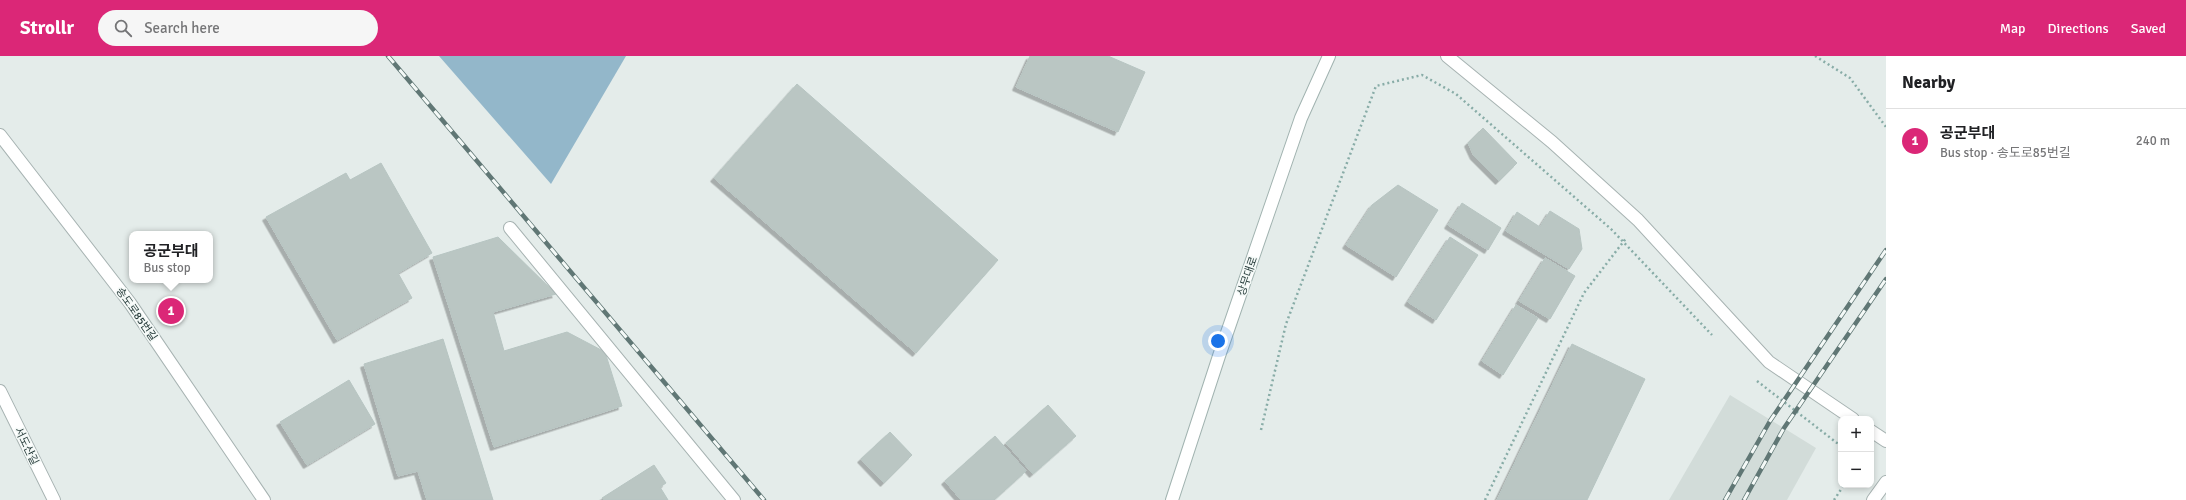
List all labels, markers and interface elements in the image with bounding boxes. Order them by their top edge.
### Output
search box [98,10,378,46]
text: Strollr [20,16,74,40]
icon: search [112,17,134,39]
text: Search here [144,19,220,37]
text: Map [2000,20,2026,37]
text: Directions [2048,20,2109,37]
text: Saved [2131,20,2166,37]
text: Nearby [1902,72,1955,93]
text: 공군부대 [1940,124,1995,142]
text: 1 [1911,133,1919,149]
text: 240 m [2136,133,2170,149]
text: Bus stop · 송도로85번길 [1940,145,2071,161]
popup [129,231,213,283]
text: 공군부대 [143,242,199,260]
street label: 상무대로 [1235,255,1260,297]
text: Bus stop [143,260,191,276]
street label: 송도로85번길 [113,285,160,344]
pin: 1 [158,296,184,326]
your location [1208,331,1228,351]
map controls [1838,416,1874,488]
button: + [1838,416,1874,452]
street label: 서도산길 [12,425,41,467]
button: − [1838,452,1874,488]

